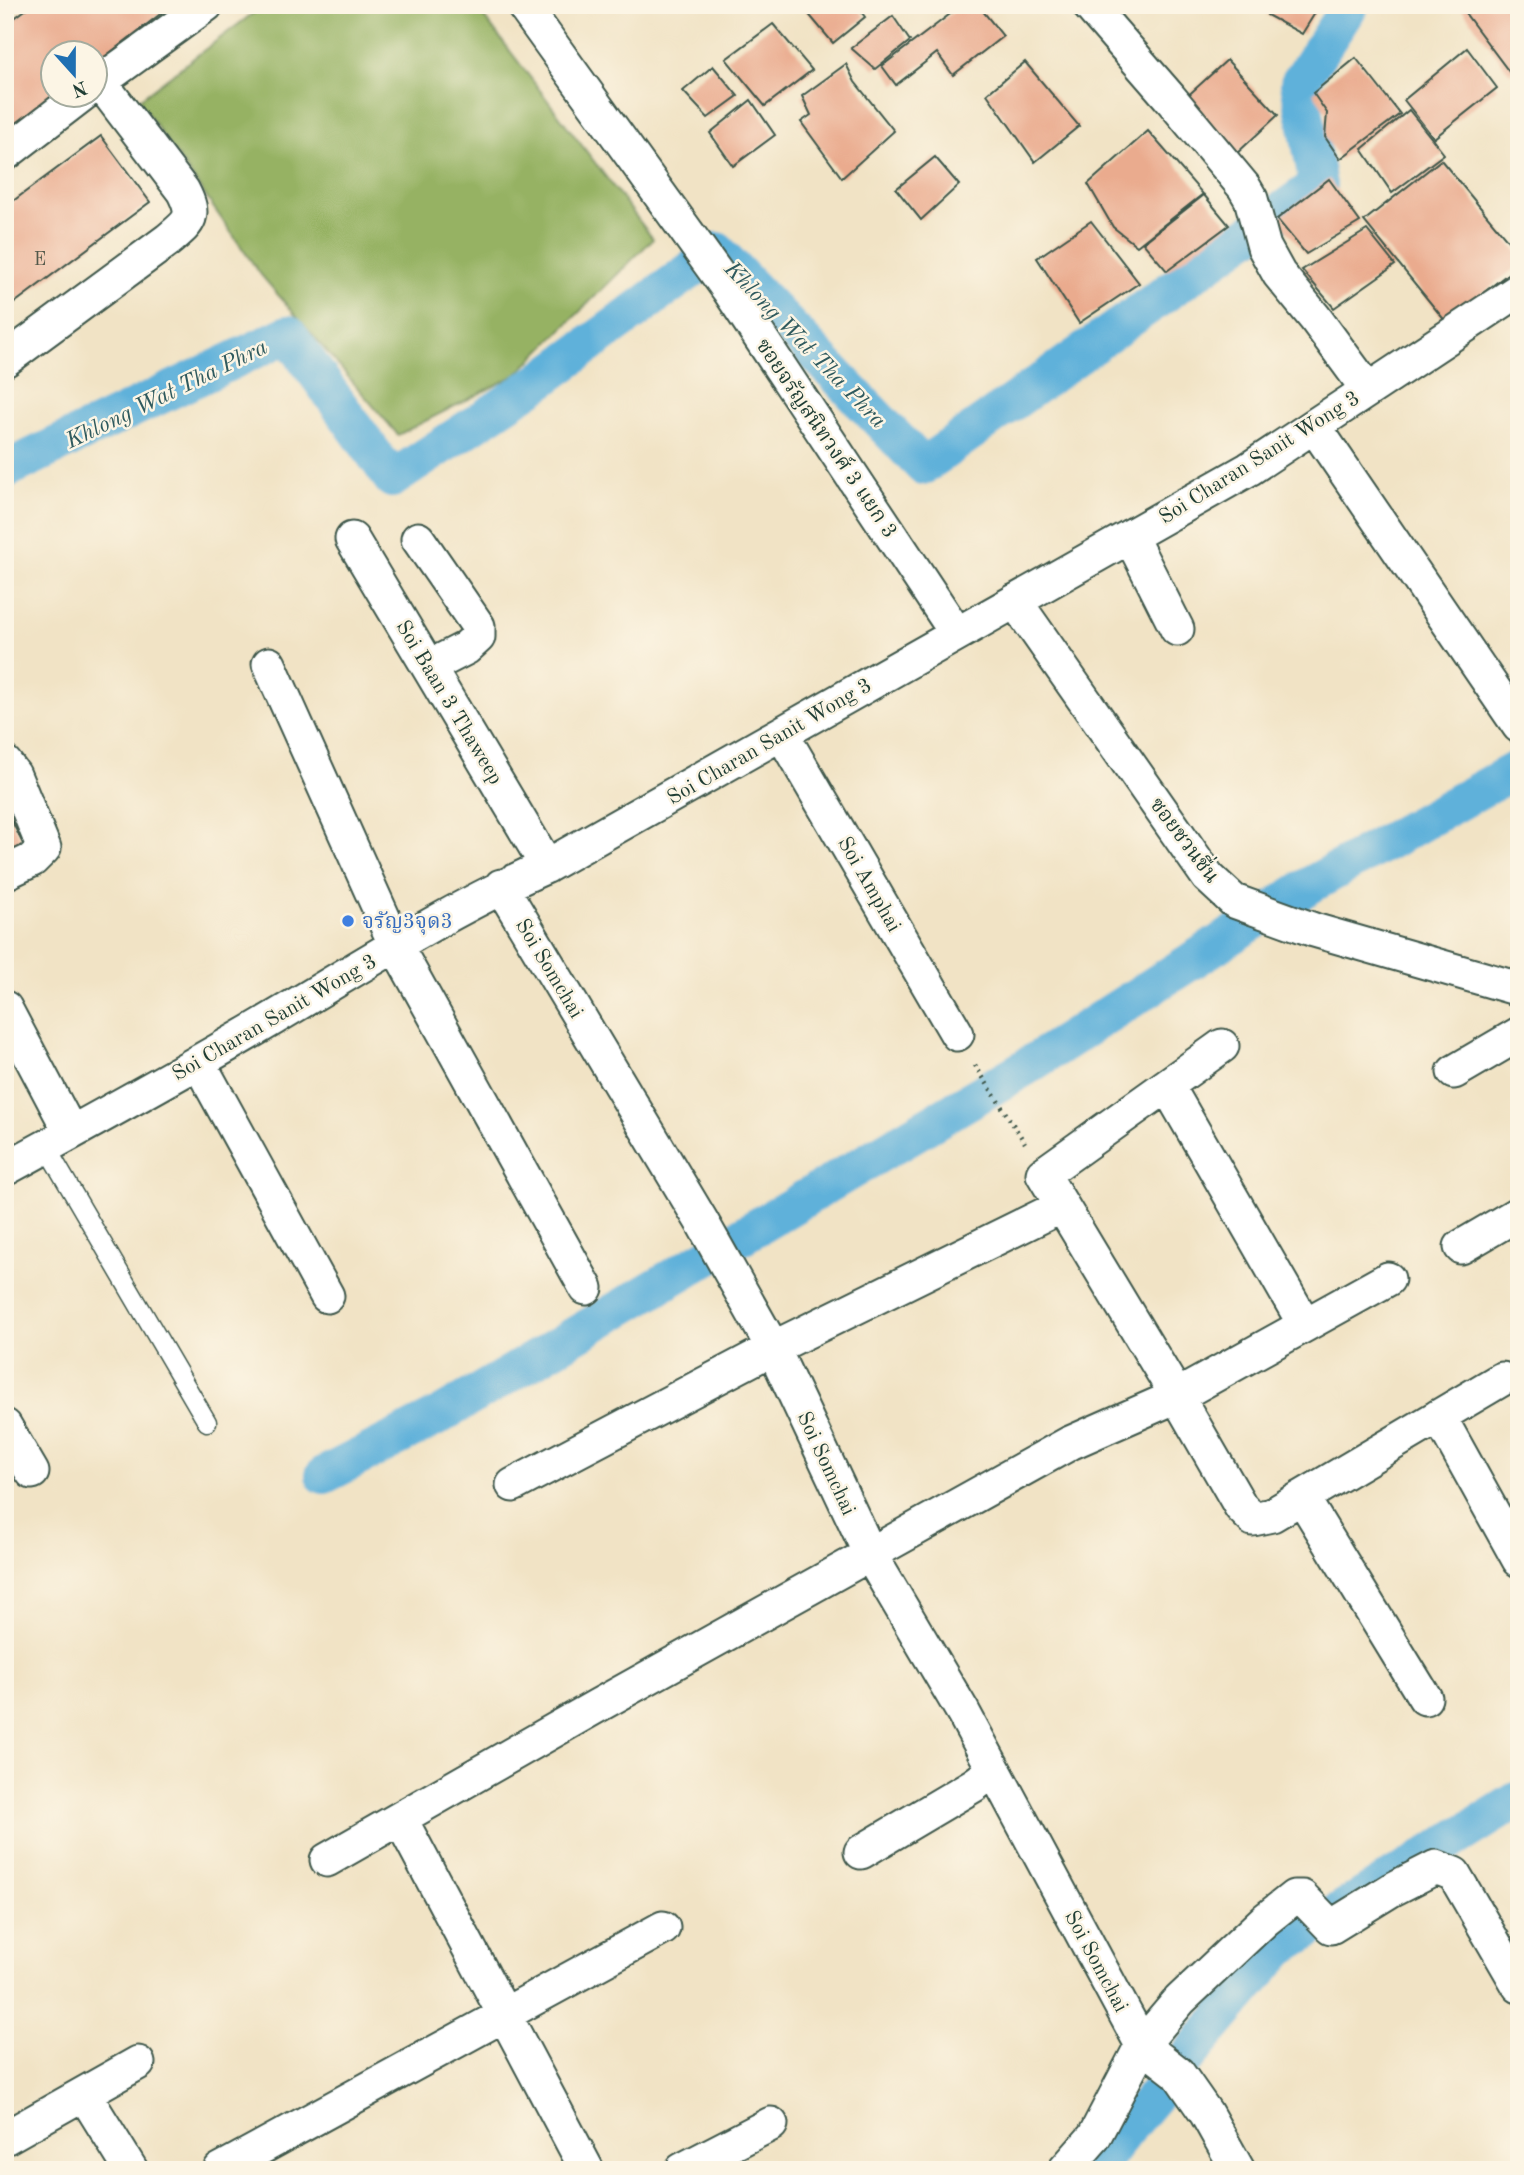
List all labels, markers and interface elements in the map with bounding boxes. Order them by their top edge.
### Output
north arrow [38,38,108,108]
text: N [69,76,89,99]
house number: E [34,251,46,269]
water label: Khlong Wat Tha Phra [718,257,890,433]
street label: ซอยจรัญสนิทวงศ์ 3 แยก 3 [751,333,903,542]
water label: Khlong Wat Tha Phra [61,335,272,455]
street label: Soi Charan Sanit Wong 3 [1156,388,1364,529]
street label: Soi Baan 3 Thaweep [391,617,506,788]
street label: Soi Charan Sanit Wong 3 [664,675,876,809]
street label: ซอยชวนชื่น [1145,790,1228,887]
street label: Soi Amphai [833,834,904,936]
place label: จรัญ3จุด3 [362,911,453,935]
marker: จรัญ3จุด3 [340,913,356,929]
street label: Soi Somchai [511,915,586,1022]
street label: Soi Charan Sanit Wong 3 [169,951,381,1085]
street label: Soi Somchai [793,1409,859,1519]
street label: Soi Somchai [1060,1907,1131,2016]

